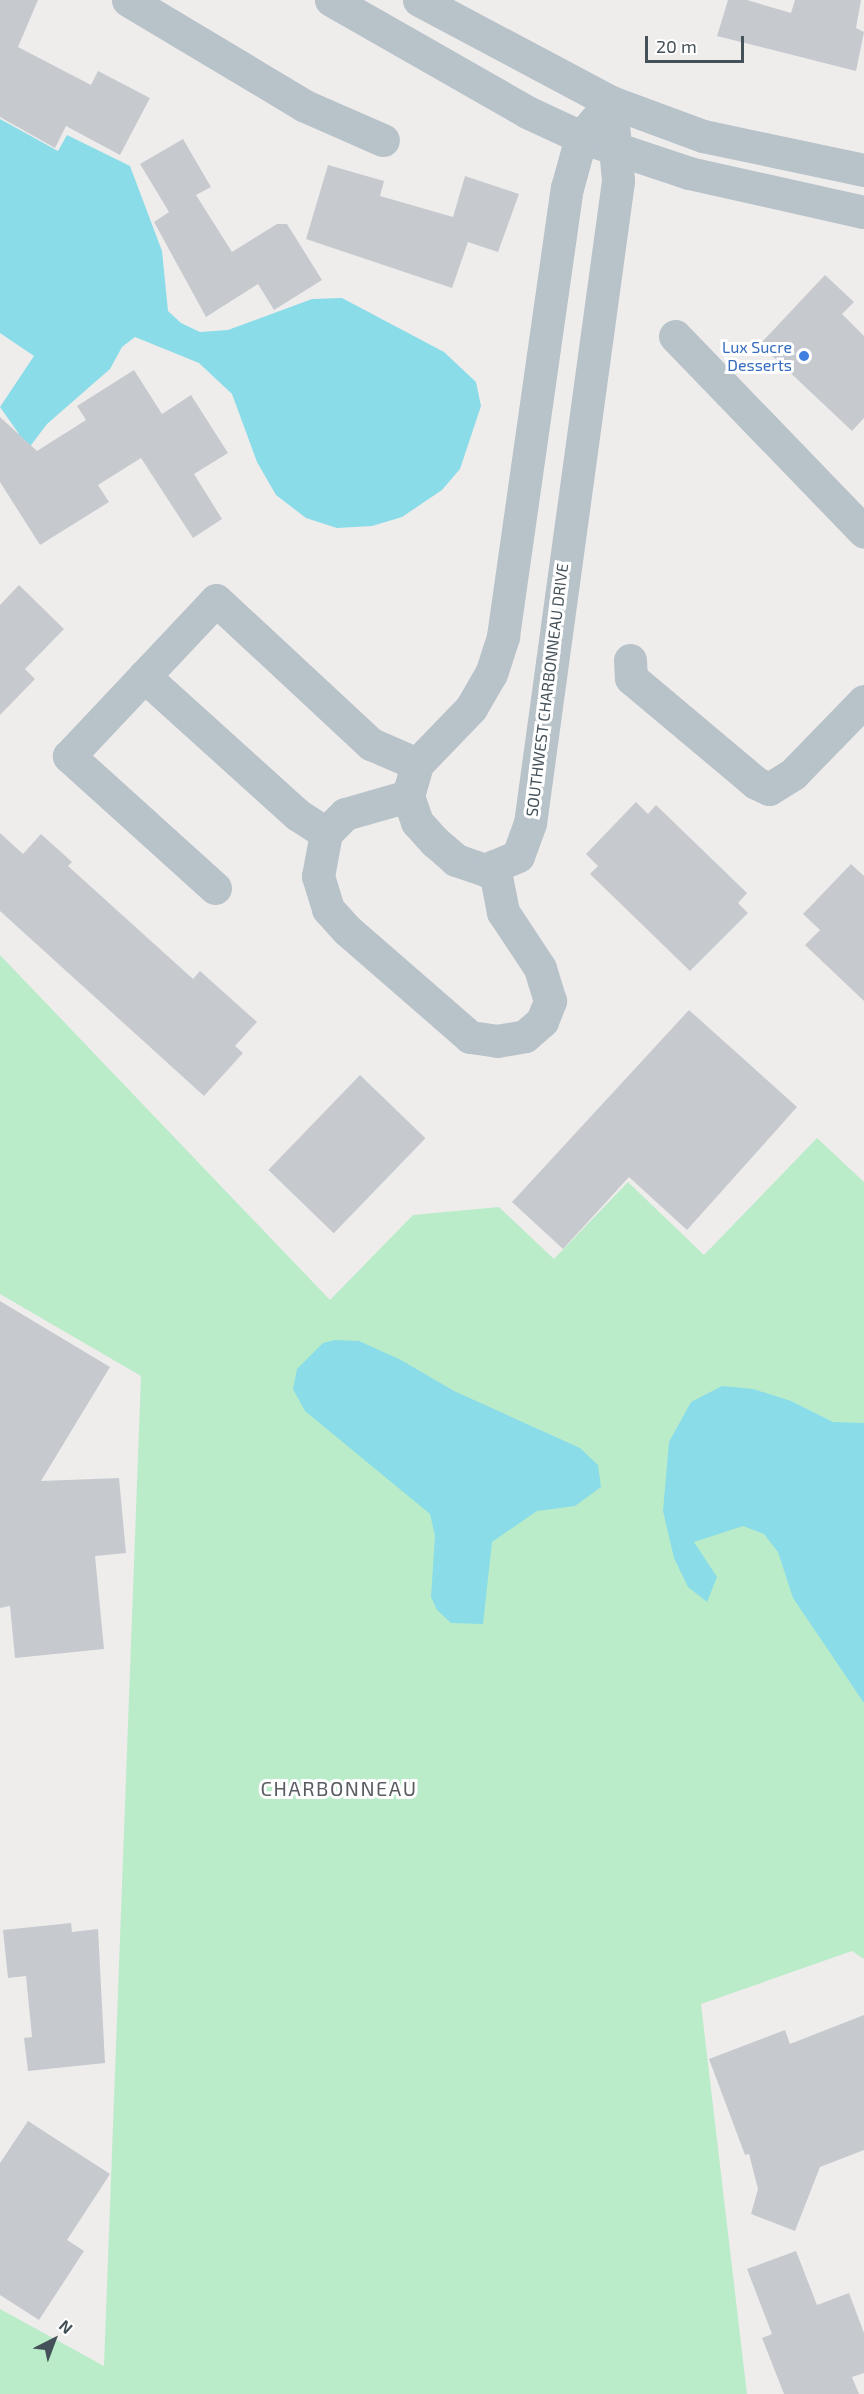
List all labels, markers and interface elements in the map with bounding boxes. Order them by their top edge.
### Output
scale bar [648,24,747,62]
text: 20 m [656,35,697,57]
place label: Lux Sucre Desserts [722,337,792,375]
marker: Lux Sucre Desserts [797,349,811,363]
street label: SOUTHWEST CHARBONNEAU DRIVE [522,562,572,818]
district label: CHARBONNEAU [261,1776,417,1800]
north arrow [24,2310,84,2370]
text: N [56,2315,77,2337]

